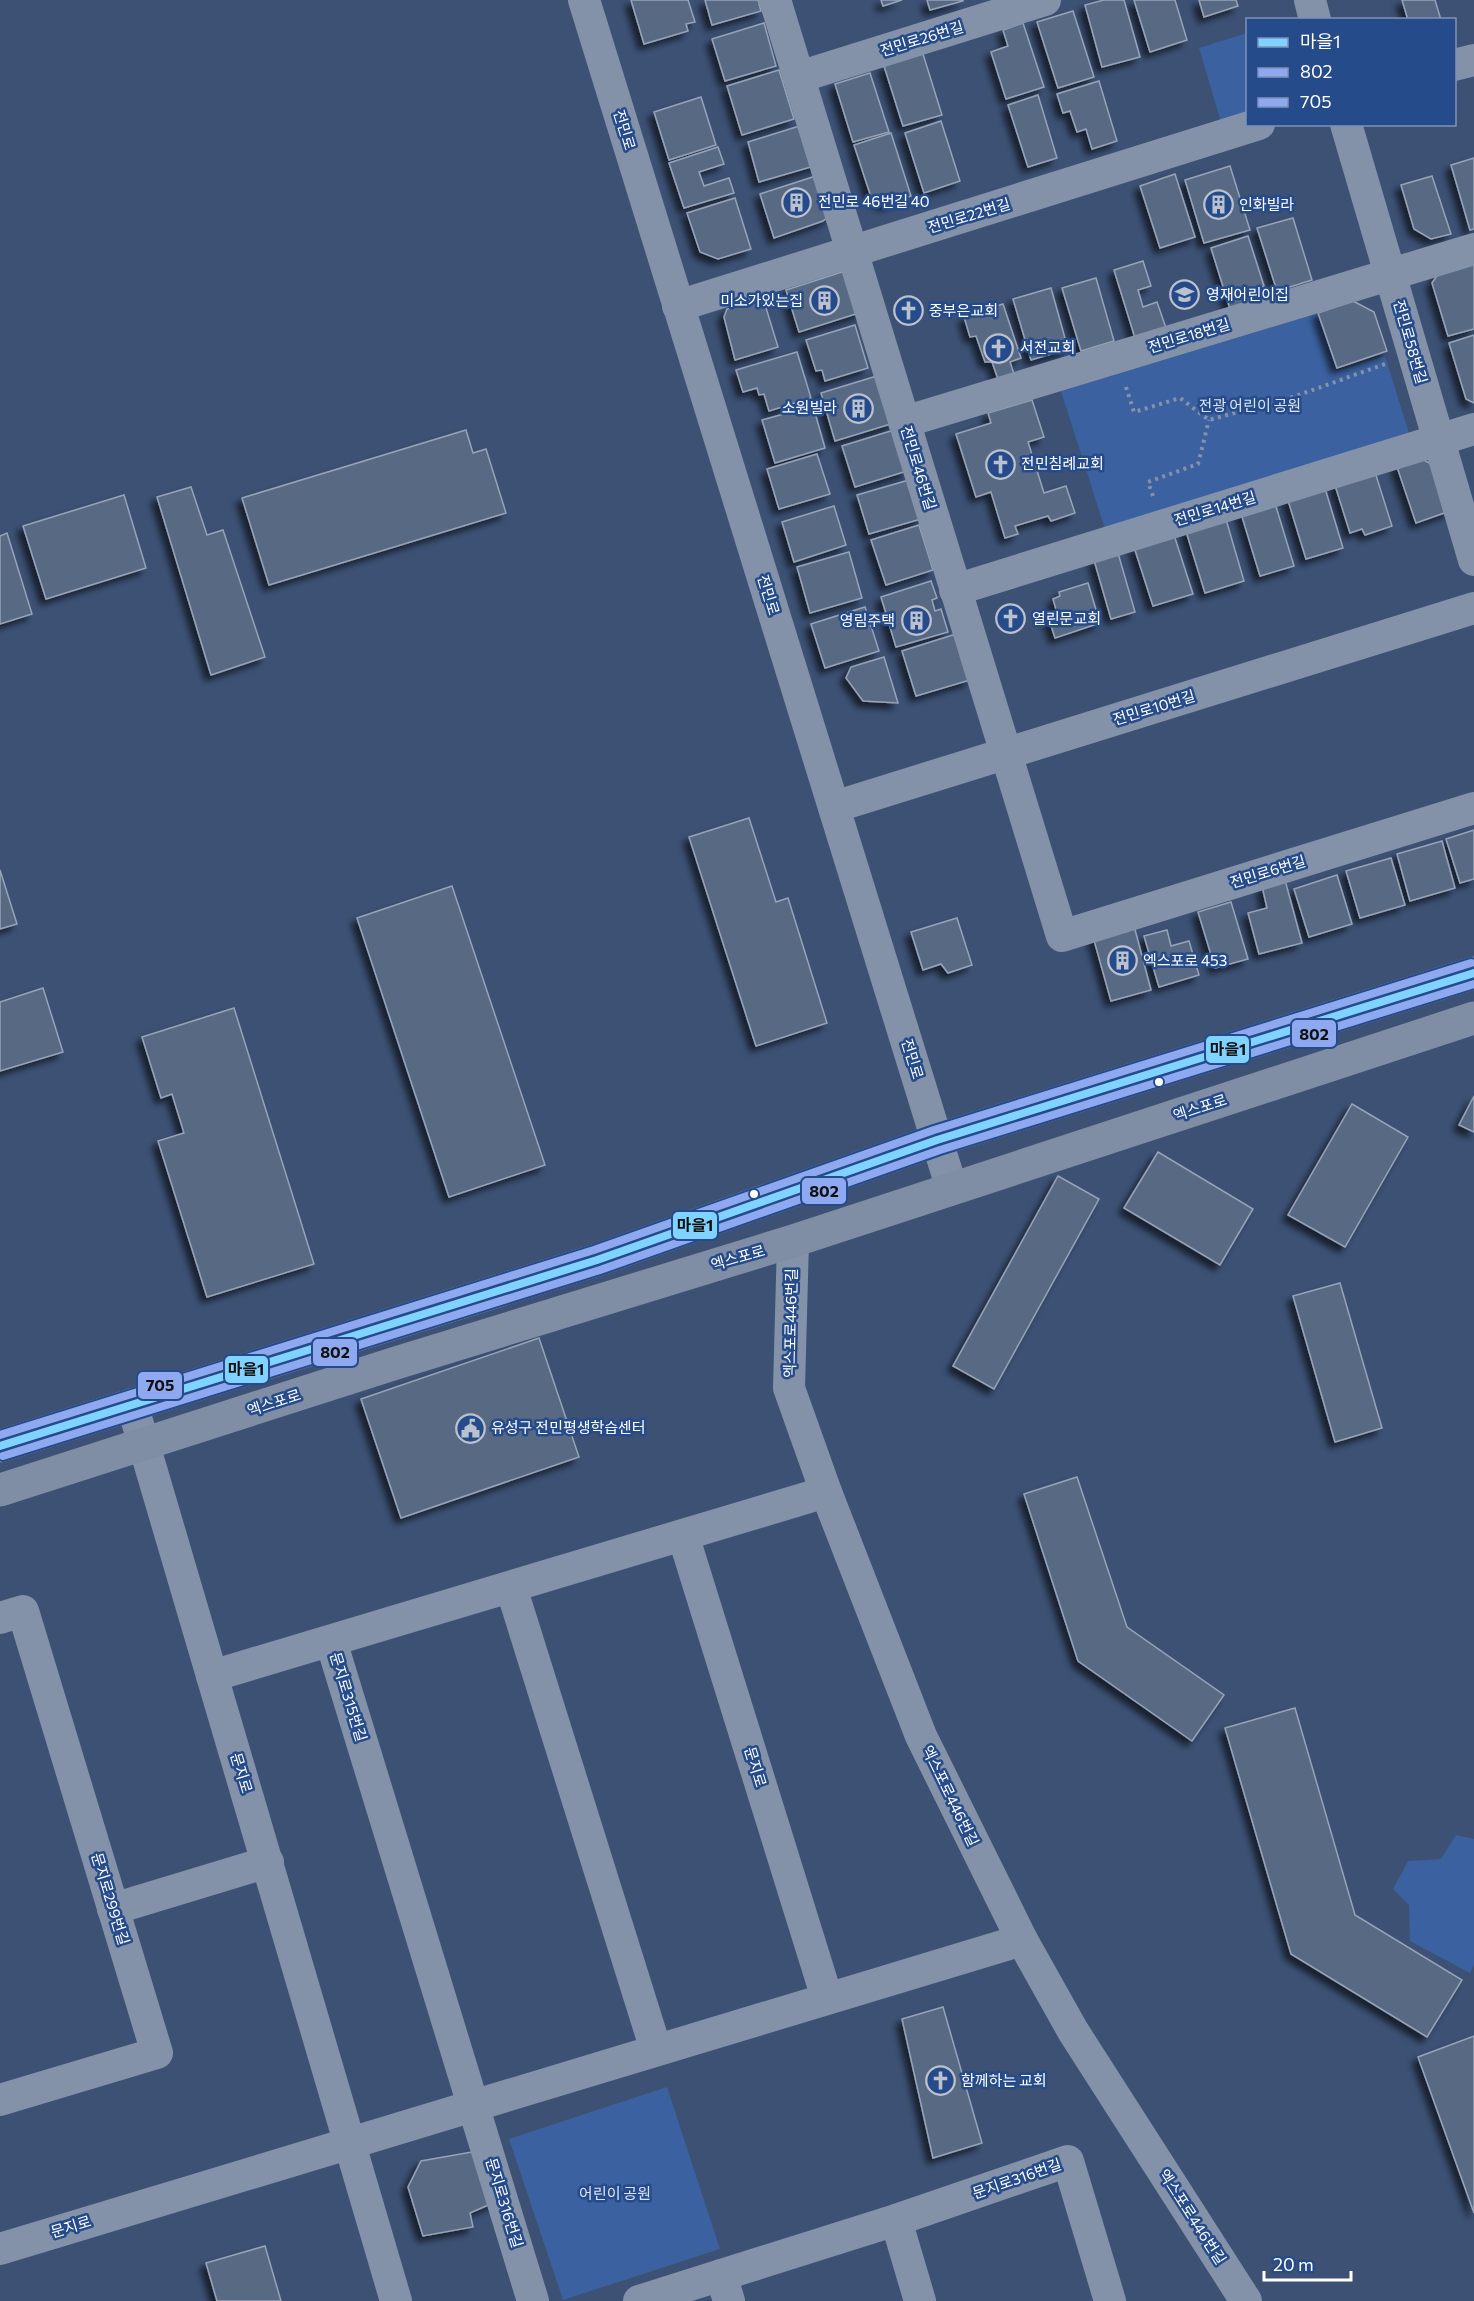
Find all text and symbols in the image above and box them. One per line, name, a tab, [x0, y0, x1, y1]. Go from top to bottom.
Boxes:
street label: 전민로26번길	[878, 17, 966, 59]
legend	[1246, 18, 1456, 126]
text: 마을1	[1300, 30, 1341, 52]
text: 802	[1300, 60, 1333, 82]
text: 705	[1300, 90, 1332, 112]
street label: 전민로	[610, 107, 640, 152]
building icon: 전민로 46번길 40	[781, 186, 813, 218]
building icon: 인화빌라	[1202, 189, 1234, 221]
place label: 전민로 46번길 40	[818, 192, 930, 210]
street label: 전민로22번길	[925, 194, 1012, 236]
place label: 인화빌라	[1239, 195, 1294, 213]
school or university icon: 영재어린이집	[1169, 279, 1201, 311]
building icon: 미소가있는집	[808, 285, 840, 317]
place label: 영재어린이집	[1206, 285, 1289, 303]
place label: 미소가있는집	[720, 291, 803, 309]
church icon: 중부은교회	[892, 295, 924, 327]
street label: 전민로58번길	[1390, 298, 1432, 386]
place label: 중부은교회	[929, 301, 998, 319]
street label: 전민로18번길	[1146, 314, 1232, 356]
church icon: 서전교회	[983, 332, 1015, 364]
place label: 서전교회	[1020, 338, 1075, 356]
building icon: 소원빌라	[842, 392, 874, 424]
park label: 전광 어린이 공원	[1199, 396, 1301, 414]
place label: 소원빌라	[782, 398, 837, 416]
street label: 전민로46번길	[898, 423, 940, 512]
church icon: 전민침례교회	[984, 448, 1016, 480]
place label: 전민침례교회	[1021, 454, 1104, 472]
street label: 전민로14번길	[1172, 487, 1258, 529]
street label: 전민로	[754, 572, 784, 617]
church icon: 열린문교회	[995, 603, 1027, 635]
building icon: 영림주택	[900, 605, 932, 637]
place label: 열린문교회	[1032, 609, 1101, 627]
place label: 영림주택	[840, 611, 895, 629]
street label: 전민로10번길	[1110, 686, 1197, 728]
street label: 전민로6번길	[1228, 851, 1308, 891]
building icon: 엑스포로 453	[1106, 945, 1138, 977]
place label: 엑스포로 453	[1143, 951, 1227, 969]
line badge: 802	[1291, 1019, 1337, 1048]
text: 802	[1299, 1024, 1329, 1043]
line badge: 마을1	[1205, 1035, 1250, 1064]
street label: 전민로	[898, 1036, 928, 1081]
text: 마을1	[1210, 1039, 1246, 1058]
unlabelled marker	[1153, 1076, 1165, 1088]
street label: 엑스포로	[1171, 1090, 1229, 1124]
line badge: 802	[801, 1177, 847, 1205]
text: 802	[809, 1181, 839, 1200]
unlabelled marker	[748, 1188, 760, 1200]
line badge: 마을1	[672, 1211, 718, 1240]
text: 마을1	[677, 1215, 713, 1234]
street label: 엑스포로	[709, 1241, 767, 1273]
street label: 엑스포로446번길	[780, 1268, 800, 1378]
line badge: 802	[312, 1338, 358, 1367]
text: 802	[320, 1342, 350, 1361]
line badge: 마을1	[224, 1355, 269, 1384]
text: 마을1	[228, 1359, 264, 1378]
line badge: 705	[137, 1371, 183, 1400]
text: 705	[146, 1375, 174, 1394]
street label: 엑스포로	[245, 1385, 303, 1419]
public building icon: 유성구 전민평생학습센터	[454, 1412, 486, 1444]
place label: 유성구 전민평생학습센터	[491, 1418, 646, 1436]
street label: 문지로315번길	[327, 1650, 371, 1744]
street label: 엑스포로446번길	[919, 1742, 983, 1849]
street label: 문지로	[741, 1744, 771, 1789]
street label: 문지로	[227, 1750, 257, 1795]
street label: 문지로299번길	[88, 1850, 134, 1947]
church icon: 함께하는 교회	[924, 2065, 956, 2097]
place label: 함께하는 교회	[961, 2071, 1047, 2089]
street label: 문지로316번길	[970, 2154, 1064, 2202]
street label: 문지로316번길	[483, 2156, 527, 2250]
street label: 엑스포로446번길	[1155, 2165, 1230, 2267]
park label: 어린이 공원	[579, 2184, 651, 2202]
street label: 문지로	[48, 2211, 93, 2241]
scale bar	[1264, 2244, 1351, 2282]
text: 20 m	[1273, 2253, 1314, 2275]

